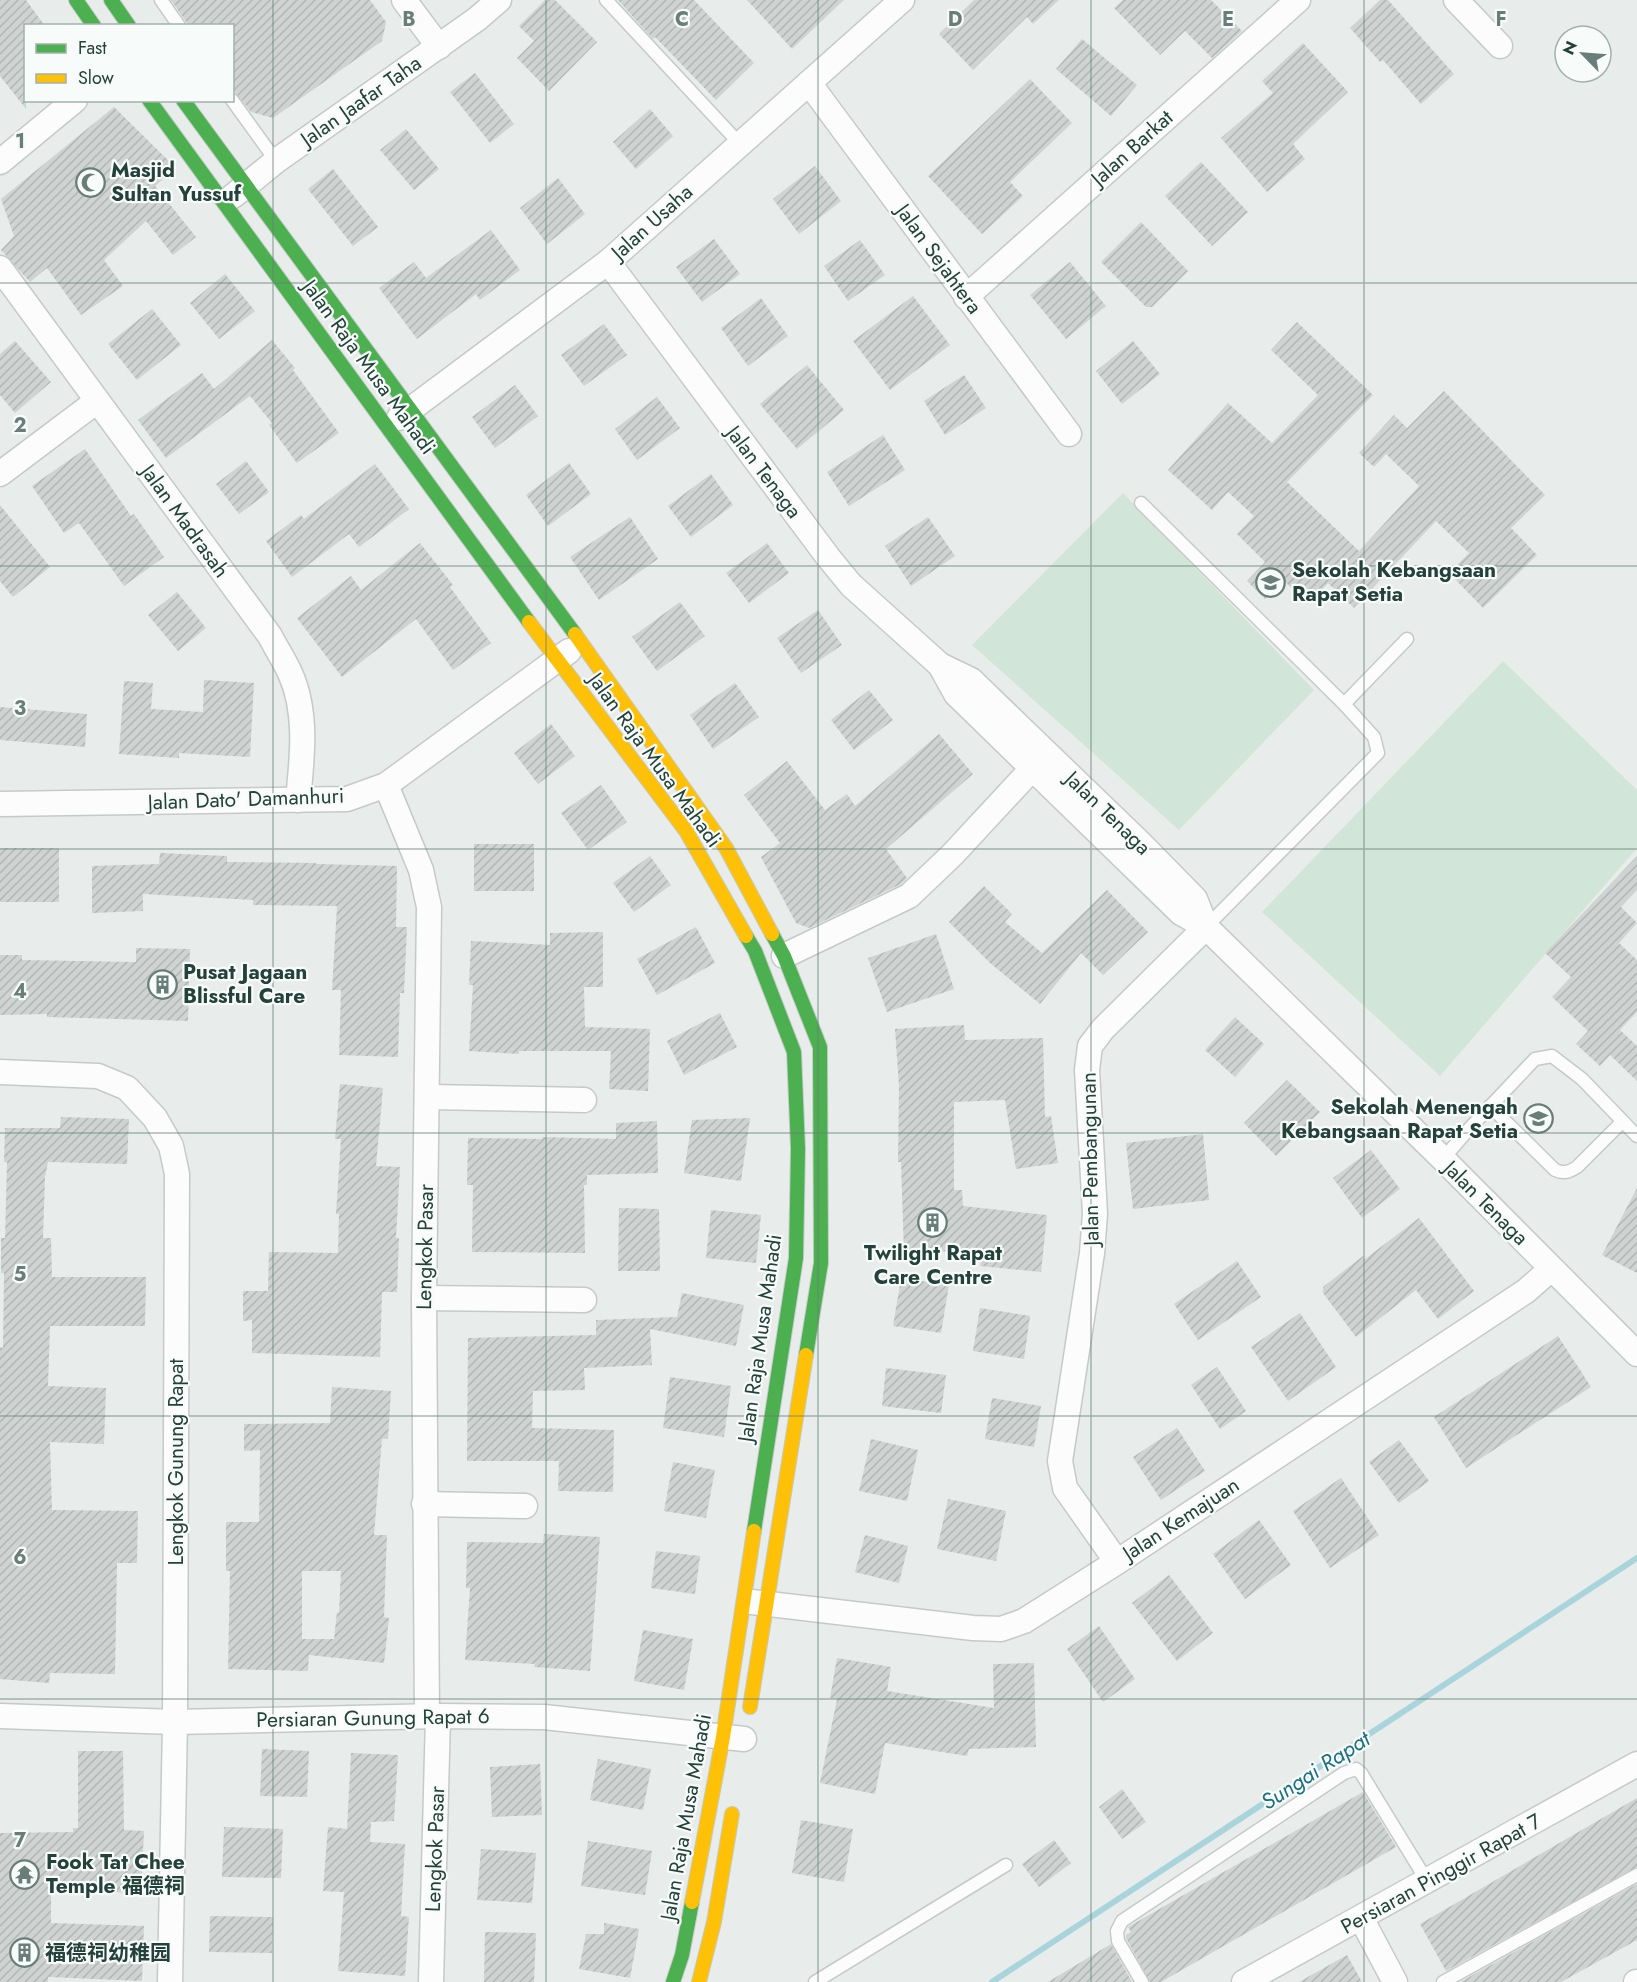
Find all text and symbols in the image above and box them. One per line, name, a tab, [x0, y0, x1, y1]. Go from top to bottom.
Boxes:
text: B	[402, 5, 416, 34]
text: C	[675, 5, 689, 34]
text: D	[948, 5, 962, 34]
text: E	[1222, 5, 1234, 34]
text: F	[1495, 5, 1507, 34]
legend	[24, 24, 234, 102]
north arrow	[1553, 24, 1613, 84]
text: Fast	[78, 35, 107, 61]
text: N	[1557, 37, 1583, 58]
street label: Jalan Jaafar Taha	[292, 48, 427, 155]
text: Slow	[78, 65, 115, 91]
street label: Jalan Barkat	[1082, 103, 1179, 195]
text: 1	[15, 127, 25, 156]
place label: Masjid Sultan Yussuf	[111, 155, 242, 209]
mosque icon: Masjid Sultan Yussuf	[74, 166, 106, 198]
street label: Jalan Usaha	[602, 177, 699, 269]
street label: Jalan Sejahtera	[887, 195, 989, 320]
street label: Jalan Raja Musa Mahadi	[294, 271, 443, 461]
text: 2	[13, 411, 27, 440]
street label: Jalan Tenaga	[717, 417, 809, 525]
street label: Jalan Madrasah	[132, 456, 236, 584]
place label: Sekolah Kebangsaan Rapat Setia	[1292, 555, 1496, 609]
school or university icon: Sekolah Kebangsaan Rapat Setia	[1255, 566, 1287, 598]
street label: Jalan Raja Musa Mahadi	[580, 664, 729, 854]
text: 3	[14, 694, 26, 723]
street label: Jalan Tenaga	[1056, 762, 1158, 862]
street label: Jalan Dato' Damanhuri	[144, 781, 345, 818]
place label: Pusat Jagaan Blissful Care	[183, 957, 307, 1011]
building icon: Pusat Jagaan Blissful Care	[146, 968, 178, 1000]
text: 4	[13, 977, 27, 1006]
street label: Jalan Pembangunan	[1073, 1072, 1107, 1249]
place label: Sekolah Menengah Kebangsaan Rapat Setia	[1281, 1092, 1518, 1146]
school or university icon: Sekolah Menengah Kebangsaan Rapat Setia	[1523, 1103, 1555, 1135]
street label: Jalan Tenaga	[1435, 1152, 1535, 1252]
street label: Lengkok Pasar	[409, 1183, 441, 1310]
building icon: Twilight Rapat Care Centre	[917, 1206, 949, 1238]
street label: Jalan Raja Musa Mahadi	[730, 1232, 789, 1447]
place label: Twilight Rapat Care Centre	[864, 1238, 1002, 1292]
text: 5	[14, 1260, 27, 1289]
street label: Lengkok Gunung Rapat	[161, 1359, 191, 1565]
street label: Jalan Kemajuan	[1114, 1470, 1245, 1570]
text: 6	[13, 1543, 27, 1572]
street label: Persiaran Gunung Rapat 6	[256, 1701, 490, 1735]
street label: Jalan Raja Musa Mahadi	[653, 1711, 719, 1926]
water label: Sungai Rapat	[1254, 1722, 1377, 1817]
street label: Lengkok Pasar	[418, 1785, 452, 1912]
street label: Persiaran Pinggir Rapat 7	[1335, 1806, 1547, 1942]
text: 7	[14, 1826, 27, 1855]
place label: Fook Tat Chee Temple 福德祠	[46, 1847, 185, 1901]
temple icon: Fook Tat Chee Temple 福德祠	[9, 1858, 41, 1890]
building icon: 福德祠幼稚园	[8, 1937, 40, 1969]
place label: 福德祠幼稚园	[45, 1938, 171, 1968]

